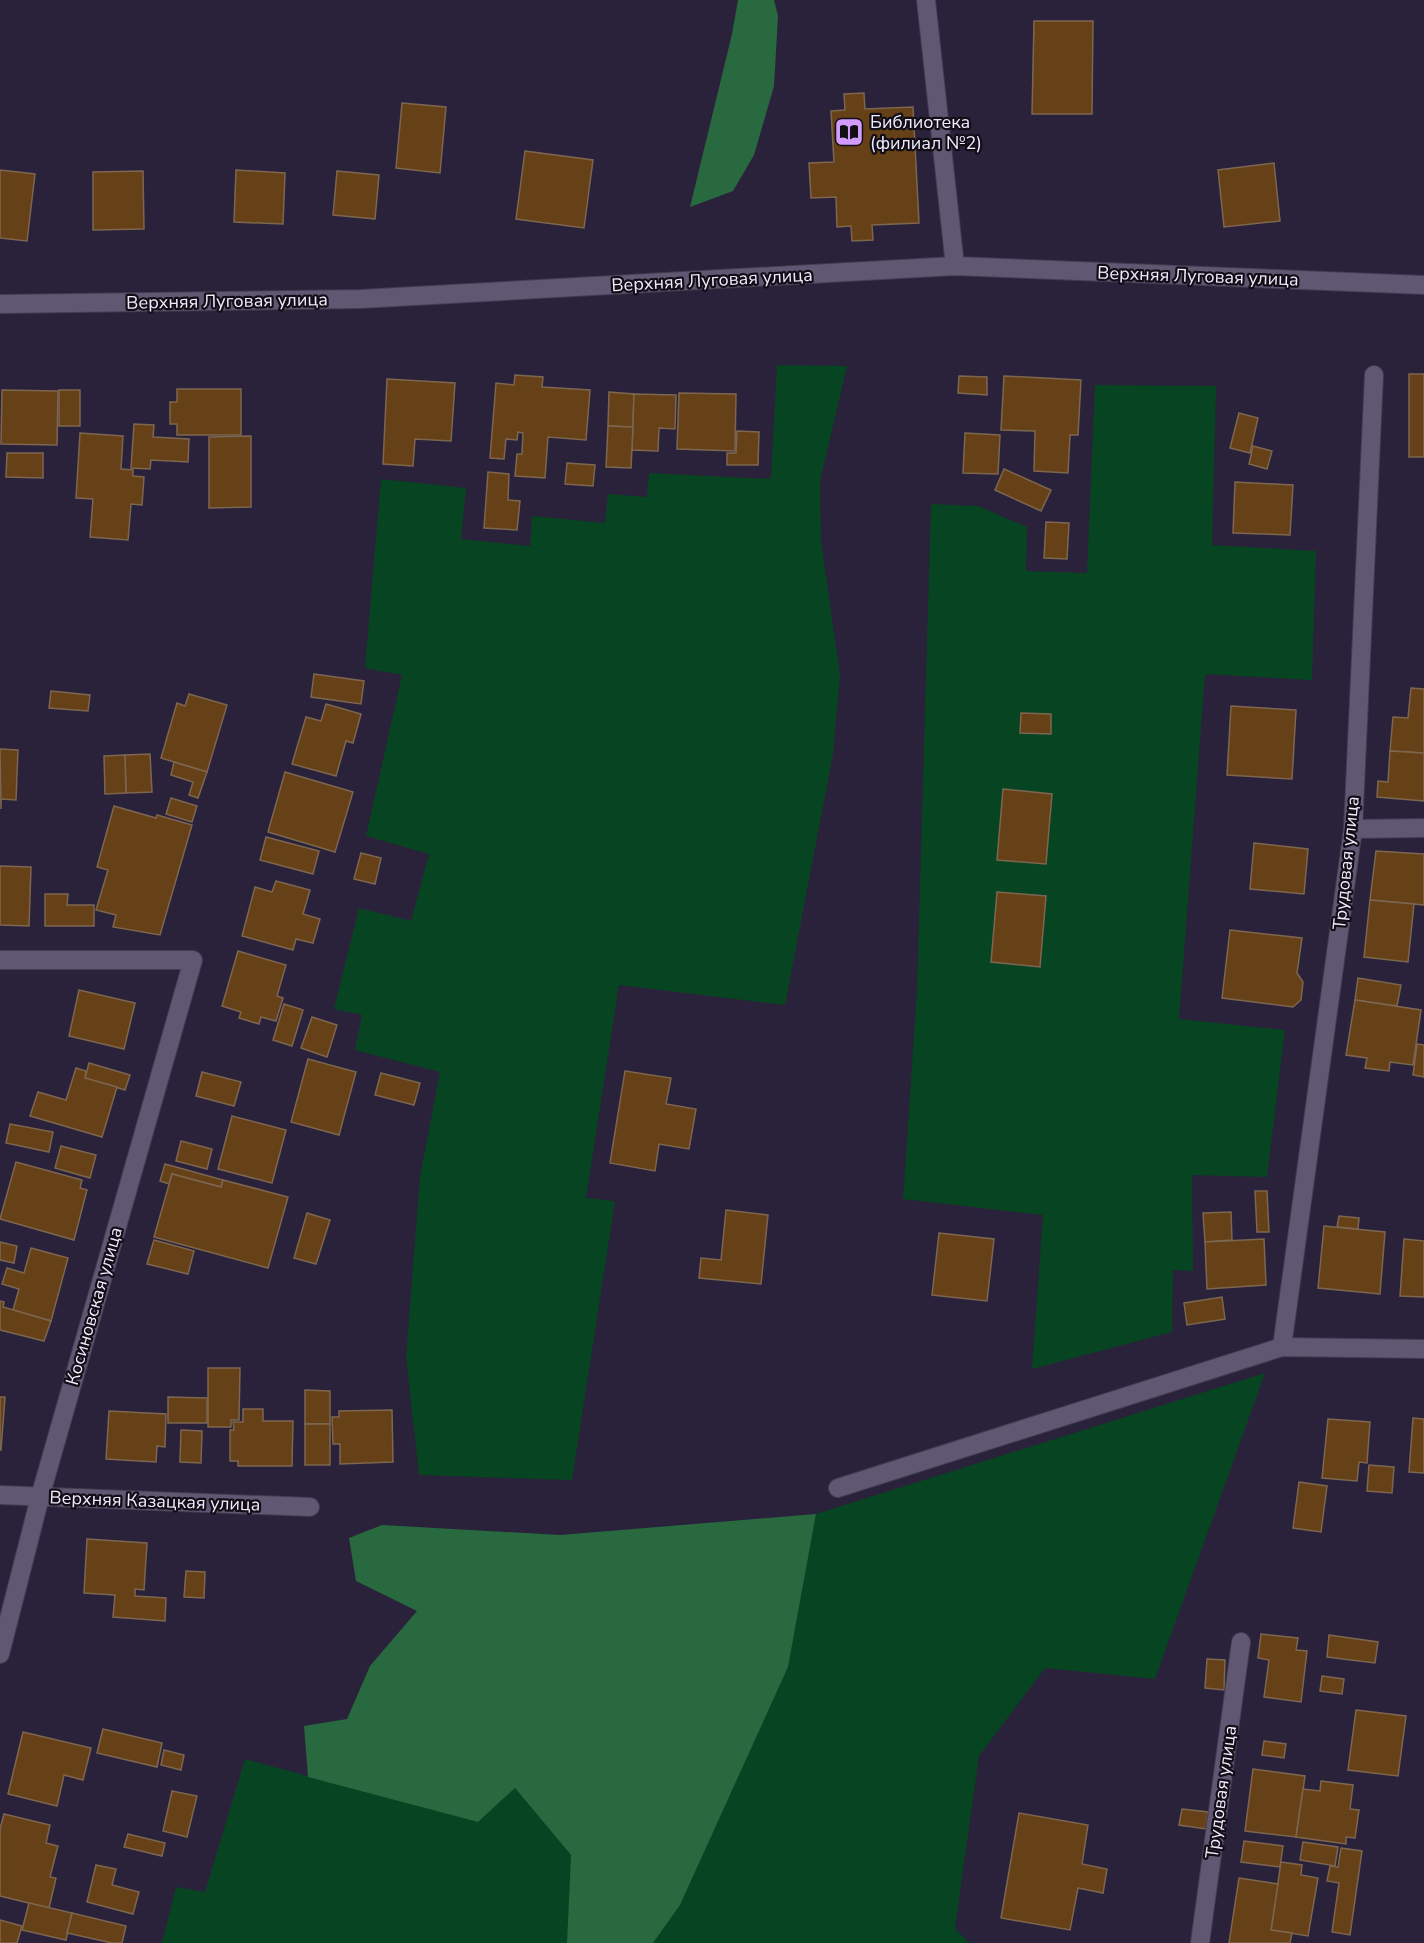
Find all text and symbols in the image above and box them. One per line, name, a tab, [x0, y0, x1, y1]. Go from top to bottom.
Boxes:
place label: Библиотека (филиал №2)	[870, 110, 982, 155]
library icon: Библиотека (филиал №2)	[833, 116, 865, 148]
street label: Верхняя Луговая улица	[1097, 260, 1299, 292]
street label: Верхняя Луговая улица	[611, 263, 813, 297]
street label: Верхняя Луговая улица	[126, 287, 328, 315]
street label: Трудовая улица	[1327, 795, 1365, 931]
street label: Косиновская улица	[60, 1224, 128, 1388]
street label: Верхняя Казацкая улица	[49, 1485, 261, 1517]
street label: Трудовая улица	[1200, 1724, 1242, 1860]

